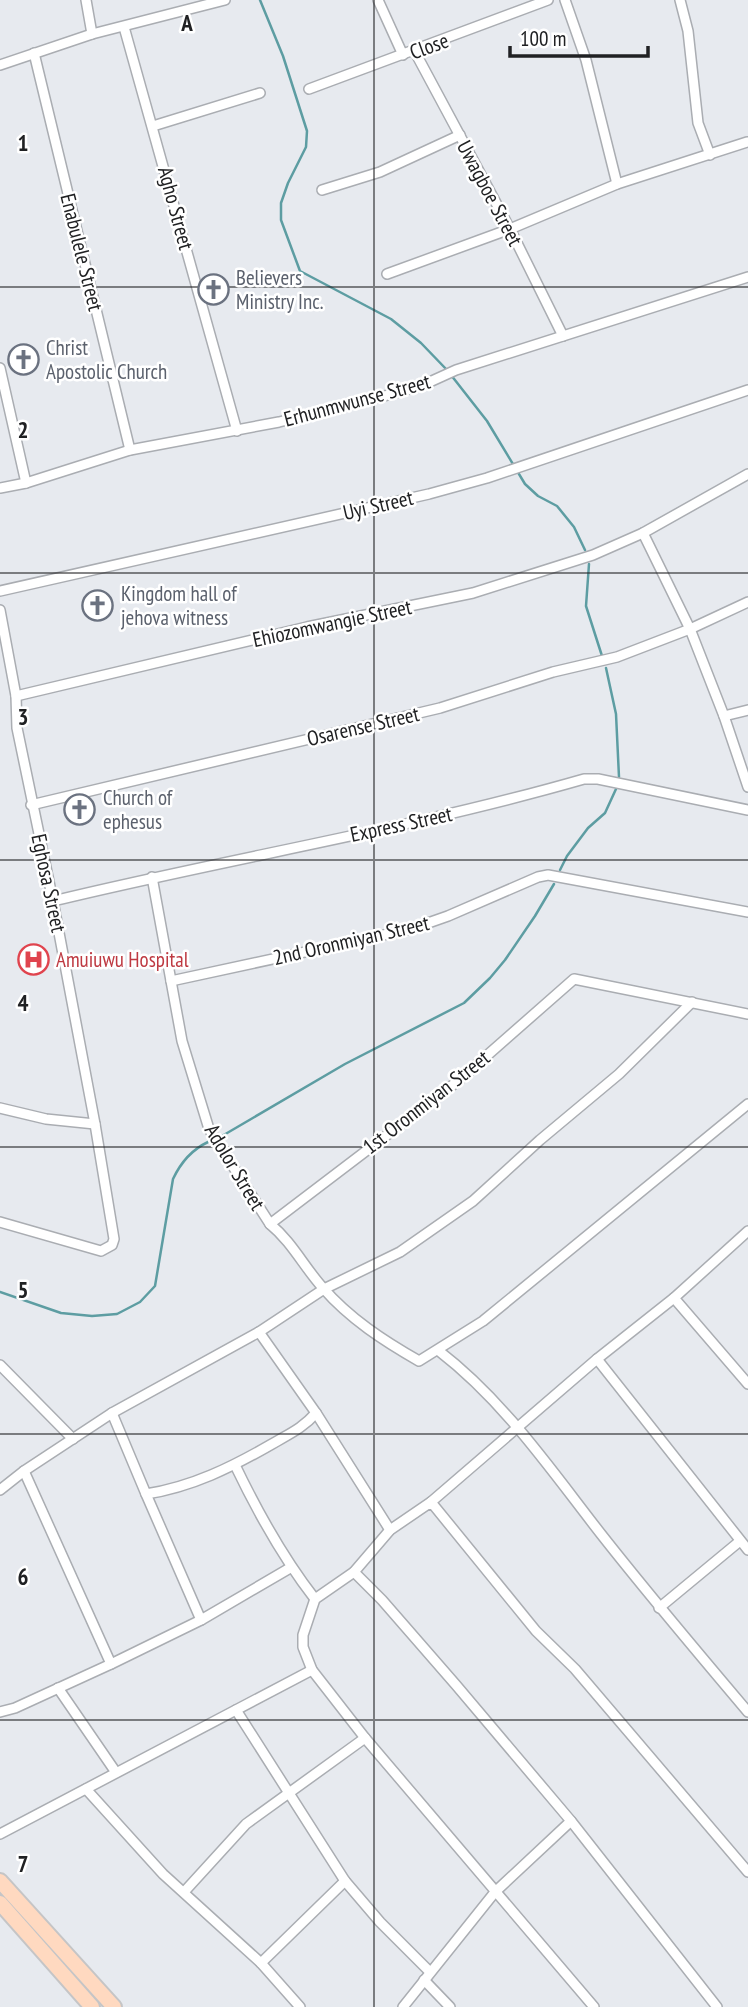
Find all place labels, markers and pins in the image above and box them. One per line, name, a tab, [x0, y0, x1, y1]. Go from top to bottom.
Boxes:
place label: Believers Ministry Inc.	[236, 264, 323, 315]
church icon: Believers Ministry Inc.	[196, 272, 230, 306]
place label: Christ Apostolic Church	[46, 334, 167, 385]
church icon: Christ Apostolic Church	[6, 342, 40, 376]
place label: Kingdom hall of jehova witness	[121, 580, 237, 631]
church icon: Kingdom hall of jehova witness	[81, 588, 115, 622]
place label: Church of ephesus	[103, 784, 173, 835]
church icon: Church of ephesus	[63, 792, 97, 826]
hospital icon: Amuiuwu Hospital	[16, 942, 50, 976]
place label: Amuiuwu Hospital	[56, 946, 189, 973]

